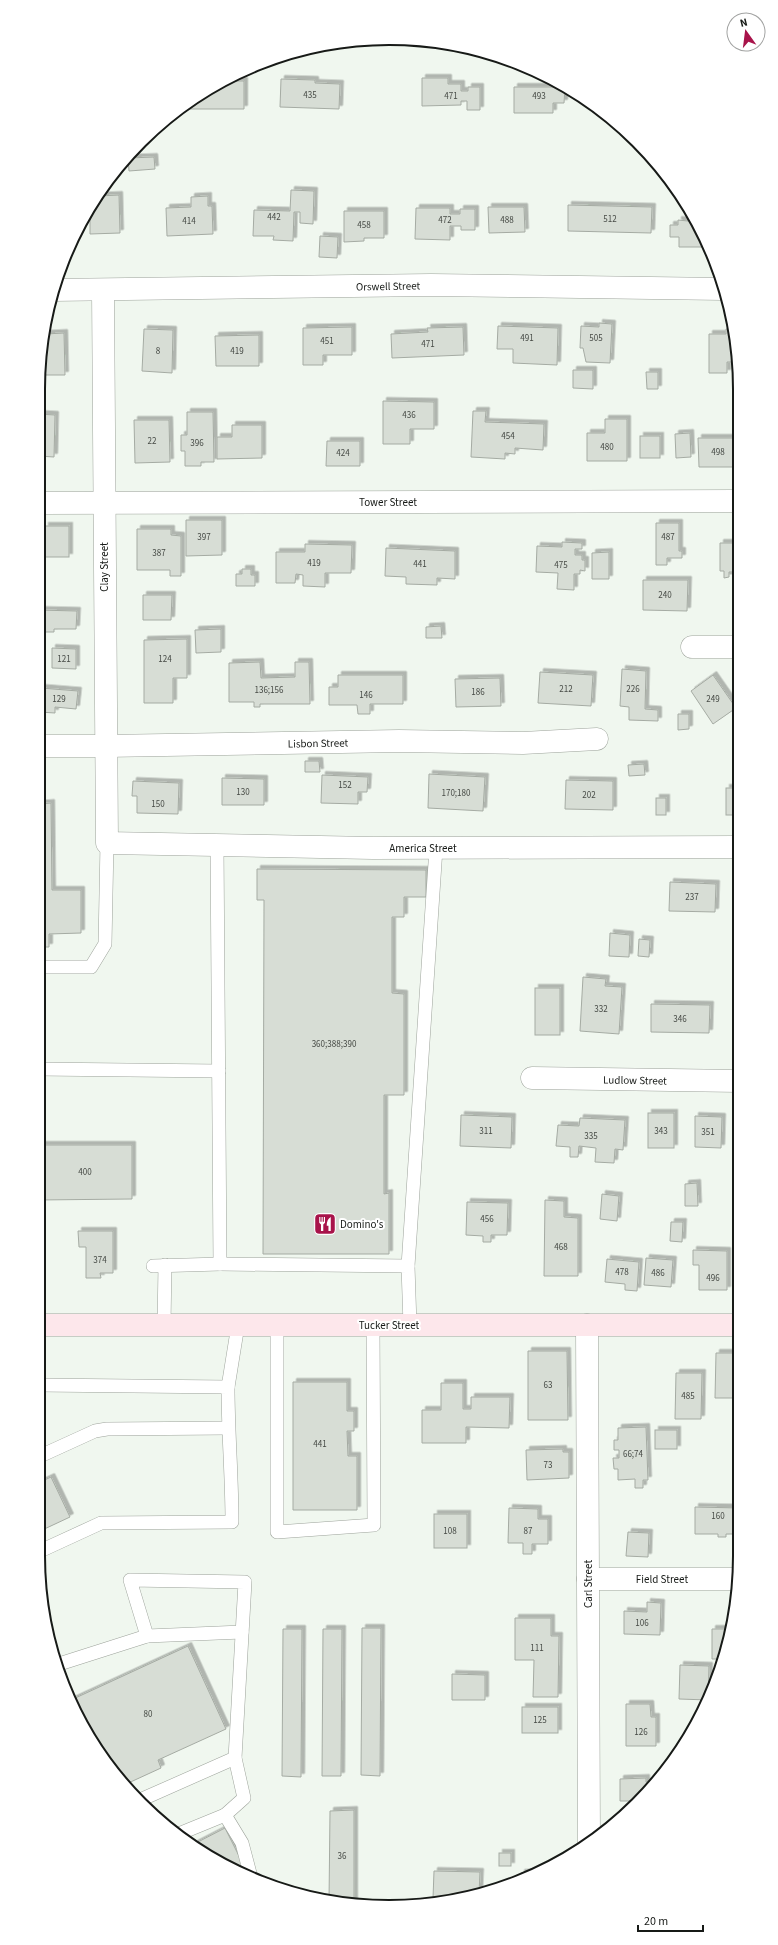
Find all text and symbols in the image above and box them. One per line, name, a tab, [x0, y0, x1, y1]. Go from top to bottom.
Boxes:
north arrow	[726, 12, 766, 52]
text: N	[738, 15, 749, 31]
house number: 435	[303, 89, 317, 102]
house number: 471	[444, 90, 458, 103]
house number: 493	[532, 90, 546, 103]
house number: 442	[267, 211, 281, 224]
house number: 512	[603, 213, 617, 226]
house number: 472	[438, 214, 452, 227]
house number: 488	[500, 214, 514, 227]
house number: 414	[182, 215, 196, 228]
house number: 458	[357, 219, 371, 232]
street label: Orswell Street	[356, 278, 421, 295]
house number: 491	[520, 332, 534, 345]
house number: 505	[589, 332, 603, 345]
house number: 451	[320, 335, 334, 348]
house number: 471	[421, 338, 435, 351]
house number: 8	[156, 345, 161, 358]
house number: 419	[230, 345, 244, 358]
house number: 436	[402, 409, 416, 422]
house number: 454	[501, 430, 515, 443]
house number: 22	[148, 435, 157, 448]
house number: 396	[190, 437, 204, 450]
house number: 480	[600, 441, 614, 454]
house number: 498	[711, 446, 725, 459]
house number: 424	[336, 447, 350, 460]
street label: Tower Street	[359, 495, 417, 510]
house number: 397	[197, 531, 211, 544]
house number: 487	[661, 531, 675, 544]
street label: Clay Street	[97, 542, 112, 592]
house number: 387	[152, 547, 166, 560]
house number: 419	[307, 557, 321, 570]
house number: 441	[413, 558, 427, 571]
house number: 475	[554, 559, 568, 572]
house number: 240	[658, 589, 672, 602]
house number: 121	[57, 653, 71, 666]
house number: 124	[158, 653, 172, 666]
house number: 212	[559, 683, 573, 696]
house number: 226	[626, 683, 640, 696]
house number: 136;156	[254, 684, 284, 697]
house number: 186	[471, 686, 485, 699]
house number: 146	[359, 689, 373, 702]
house number: 129	[52, 693, 66, 706]
house number: 249	[706, 693, 720, 706]
street label: Lisbon Street	[288, 735, 349, 752]
house number: 152	[338, 779, 352, 792]
house number: 130	[236, 786, 250, 799]
house number: 170;180	[441, 787, 471, 800]
house number: 202	[582, 789, 596, 802]
house number: 150	[151, 798, 165, 811]
street label: America Street	[389, 841, 457, 856]
house number: 237	[685, 891, 699, 904]
house number: 332	[594, 1003, 608, 1016]
house number: 346	[673, 1013, 687, 1026]
house number: 360;388;390	[312, 1038, 357, 1051]
street label: Ludlow Street	[603, 1072, 667, 1089]
house number: 311	[479, 1125, 493, 1138]
house number: 343	[654, 1125, 668, 1138]
house number: 351	[701, 1126, 715, 1139]
house number: 335	[584, 1130, 598, 1143]
house number: 400	[78, 1166, 92, 1179]
restaurant icon: Domino's	[312, 1211, 338, 1237]
house number: 456	[480, 1213, 494, 1226]
place label: Domino's	[340, 1217, 384, 1232]
house number: 468	[554, 1241, 568, 1254]
house number: 374	[93, 1254, 107, 1267]
house number: 478	[615, 1266, 629, 1279]
house number: 486	[651, 1267, 665, 1280]
house number: 496	[706, 1272, 720, 1285]
street label: Tucker Street	[359, 1318, 420, 1333]
house number: 63	[544, 1379, 553, 1392]
house number: 485	[681, 1390, 695, 1403]
house number: 441	[313, 1438, 327, 1451]
house number: 66;74	[623, 1448, 644, 1461]
house number: 73	[544, 1459, 553, 1472]
house number: 160	[711, 1510, 725, 1523]
house number: 108	[443, 1525, 457, 1538]
house number: 87	[524, 1525, 533, 1538]
street label: Carl Street	[581, 1560, 596, 1608]
street label: Field Street	[636, 1572, 688, 1587]
house number: 106	[635, 1617, 649, 1630]
house number: 111	[530, 1642, 544, 1655]
house number: 80	[144, 1708, 153, 1721]
house number: 125	[533, 1714, 547, 1727]
house number: 126	[634, 1726, 648, 1739]
house number: 36	[338, 1850, 347, 1863]
scale bar	[638, 1907, 703, 1933]
text: 20 m	[644, 1913, 668, 1930]

